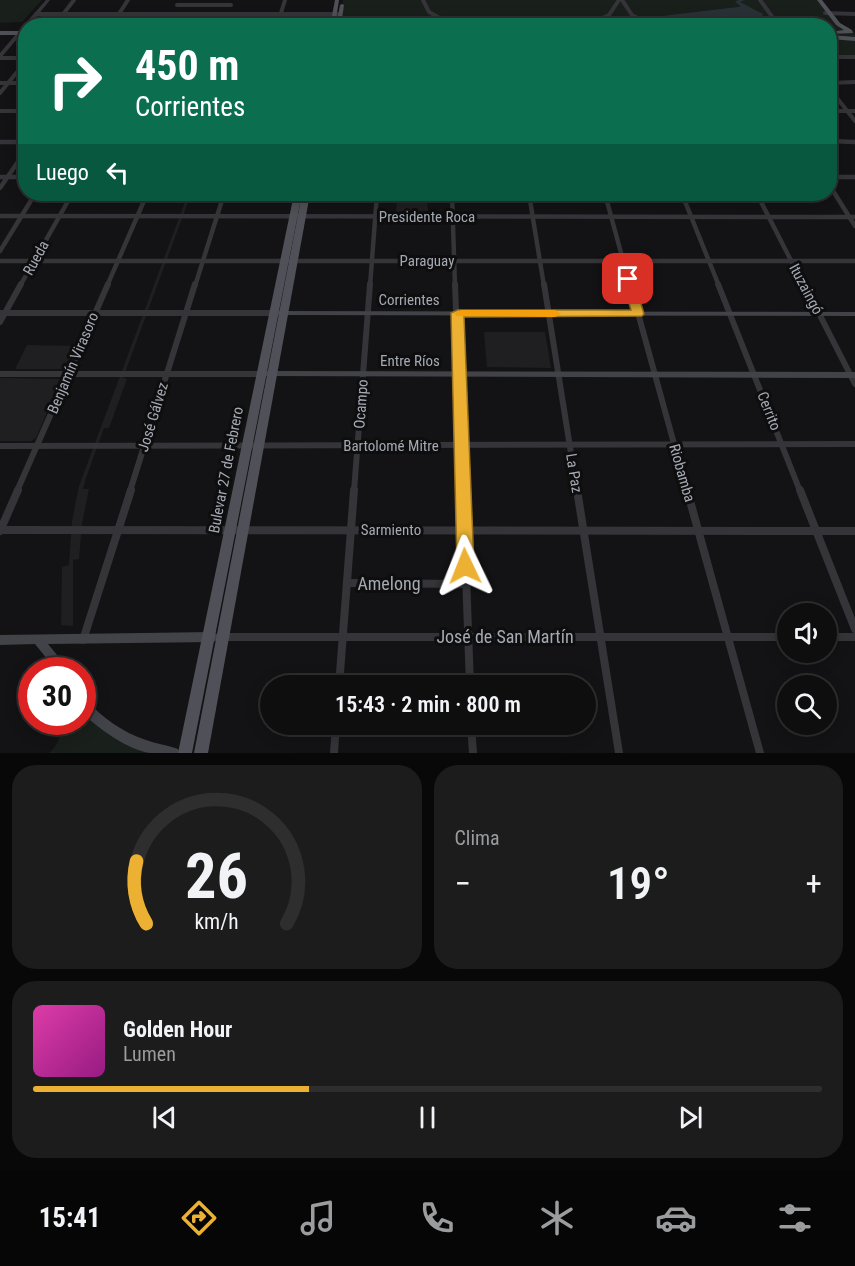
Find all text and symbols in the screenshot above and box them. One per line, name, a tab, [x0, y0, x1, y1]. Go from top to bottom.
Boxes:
text: 450 m	[135, 41, 240, 90]
icon: right	[36, 42, 114, 120]
text: Corrientes	[135, 91, 245, 123]
icon: left	[101, 156, 134, 189]
text: Luego	[36, 160, 89, 185]
street label: Presidente Roca	[379, 208, 475, 226]
street label: Rueda	[19, 238, 53, 278]
street label: Paraguay	[400, 252, 454, 270]
pin	[602, 253, 653, 304]
street label: Ituzaingó	[785, 261, 827, 317]
icon: arrive	[611, 262, 644, 295]
street label: Corrientes	[378, 291, 440, 309]
street label: Benjamín Virasoro	[44, 310, 102, 416]
street label: Entre Ríos	[380, 352, 440, 370]
street label: Ocampo	[350, 379, 372, 429]
street label: José Gálvez	[134, 380, 172, 454]
street label: Cerrito	[753, 389, 785, 433]
street label: Bulevar 27 de Febrero	[205, 405, 247, 535]
street label: Bartolomé Mitre	[343, 437, 439, 455]
street label: Riobamba	[665, 442, 699, 504]
street label: La Paz	[562, 452, 586, 494]
street label: Sarmiento	[361, 521, 421, 539]
position arrow	[433, 534, 497, 598]
street label: Amelong	[357, 573, 421, 594]
map controls	[777, 603, 837, 735]
button: sound	[777, 603, 837, 663]
street label: José de San Martín	[436, 626, 574, 647]
speed limit sign: 30	[18, 657, 96, 735]
button: search	[777, 675, 837, 735]
text: 15:43 · 2 min · 800 m	[335, 692, 521, 717]
text: Clima	[455, 826, 500, 850]
text: 26	[185, 840, 248, 913]
text: 19°	[607, 857, 670, 910]
text: −	[455, 864, 471, 903]
text: +	[806, 864, 822, 903]
text: km/h	[195, 909, 239, 934]
text: Golden Hour	[123, 1017, 232, 1042]
text: Lumen	[123, 1042, 176, 1066]
icon: previous	[148, 1101, 181, 1134]
icon: pause	[411, 1101, 444, 1134]
icon: next	[674, 1101, 707, 1134]
icon: directions	[178, 1197, 220, 1239]
icon: music	[297, 1197, 339, 1239]
icon: phone	[416, 1197, 458, 1239]
icon: climate	[536, 1197, 578, 1239]
icon: car	[655, 1197, 697, 1239]
icon: filters	[774, 1197, 816, 1239]
text: 15:41	[39, 1202, 101, 1234]

